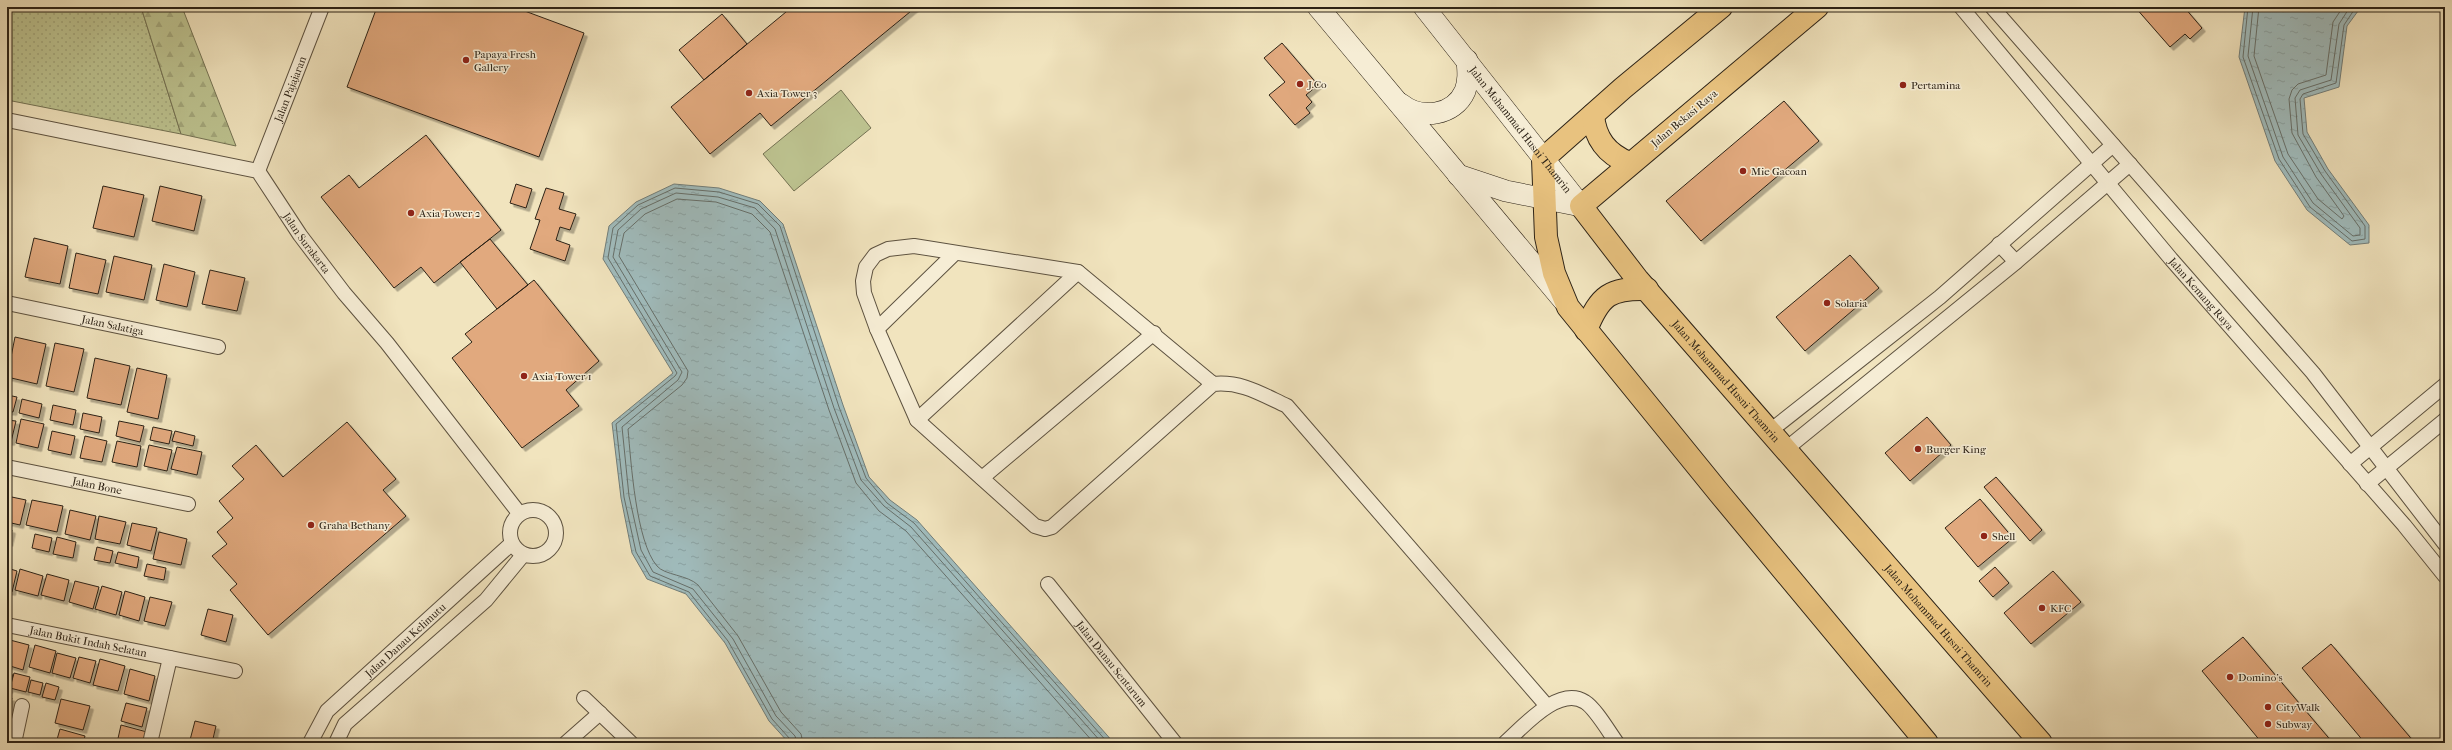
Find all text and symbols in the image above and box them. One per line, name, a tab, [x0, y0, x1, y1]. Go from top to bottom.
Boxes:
place label: Papaya Fresh Gallery	[474, 48, 537, 74]
street label: Jalan Pajajaran	[271, 54, 309, 125]
marker: Papaya Fresh Gallery	[461, 55, 471, 65]
street label: Jalan Mohammad Husni Thamrin	[1466, 63, 1575, 196]
place label: J.Co	[1307, 78, 1327, 91]
marker: J.Co	[1295, 79, 1305, 89]
place label: Pertamina	[1911, 79, 1961, 92]
marker: Pertamina	[1898, 80, 1908, 90]
street label: Jalan Bekasi Raya	[1648, 86, 1721, 151]
place label: Axia Tower 3	[756, 87, 817, 100]
marker: Axia Tower 3	[744, 88, 754, 98]
place label: Mie Gacoan	[1751, 165, 1807, 178]
marker: Mie Gacoan	[1738, 166, 1748, 176]
place label: Axia Tower 2	[418, 207, 481, 220]
marker: Axia Tower 2	[406, 208, 416, 218]
street label: Jalan Surakarta	[279, 209, 333, 277]
street label: Jalan Kemang Raya	[2165, 254, 2237, 333]
place label: Solaria	[1835, 297, 1868, 310]
marker: Solaria	[1822, 298, 1832, 308]
street label: Jalan Salatiga	[80, 313, 146, 339]
street label: Jalan Mohammad Husni Thamrin	[1668, 317, 1783, 446]
place label: Axia Tower 1	[531, 370, 592, 383]
marker: Axia Tower 1	[519, 371, 529, 381]
place label: Burger King	[1926, 443, 1986, 456]
marker: Burger King	[1913, 444, 1923, 454]
street label: Jalan Bone	[70, 474, 124, 497]
place label: Graha Bethany	[319, 519, 391, 532]
marker: Graha Bethany	[306, 520, 316, 530]
place label: Shell	[1992, 530, 2015, 543]
marker: Shell	[1979, 531, 1989, 541]
street label: Jalan Mohammad Husni Thamrin	[1881, 561, 1995, 690]
street label: Jalan Danau Kelimutu	[362, 600, 449, 681]
place label: KFC	[2050, 602, 2071, 615]
marker: KFC	[2037, 603, 2047, 613]
street label: Jalan Danau Sentarum	[1072, 618, 1150, 710]
street label: Jalan Bukit Indah Selatan	[27, 624, 149, 660]
place label: Domino's	[2238, 671, 2283, 684]
marker: Domino's	[2225, 672, 2235, 682]
place label: CityWalk	[2276, 701, 2320, 714]
marker: CityWalk	[2263, 702, 2273, 712]
place label: Subway	[2276, 718, 2313, 731]
marker: Subway	[2263, 719, 2273, 729]

